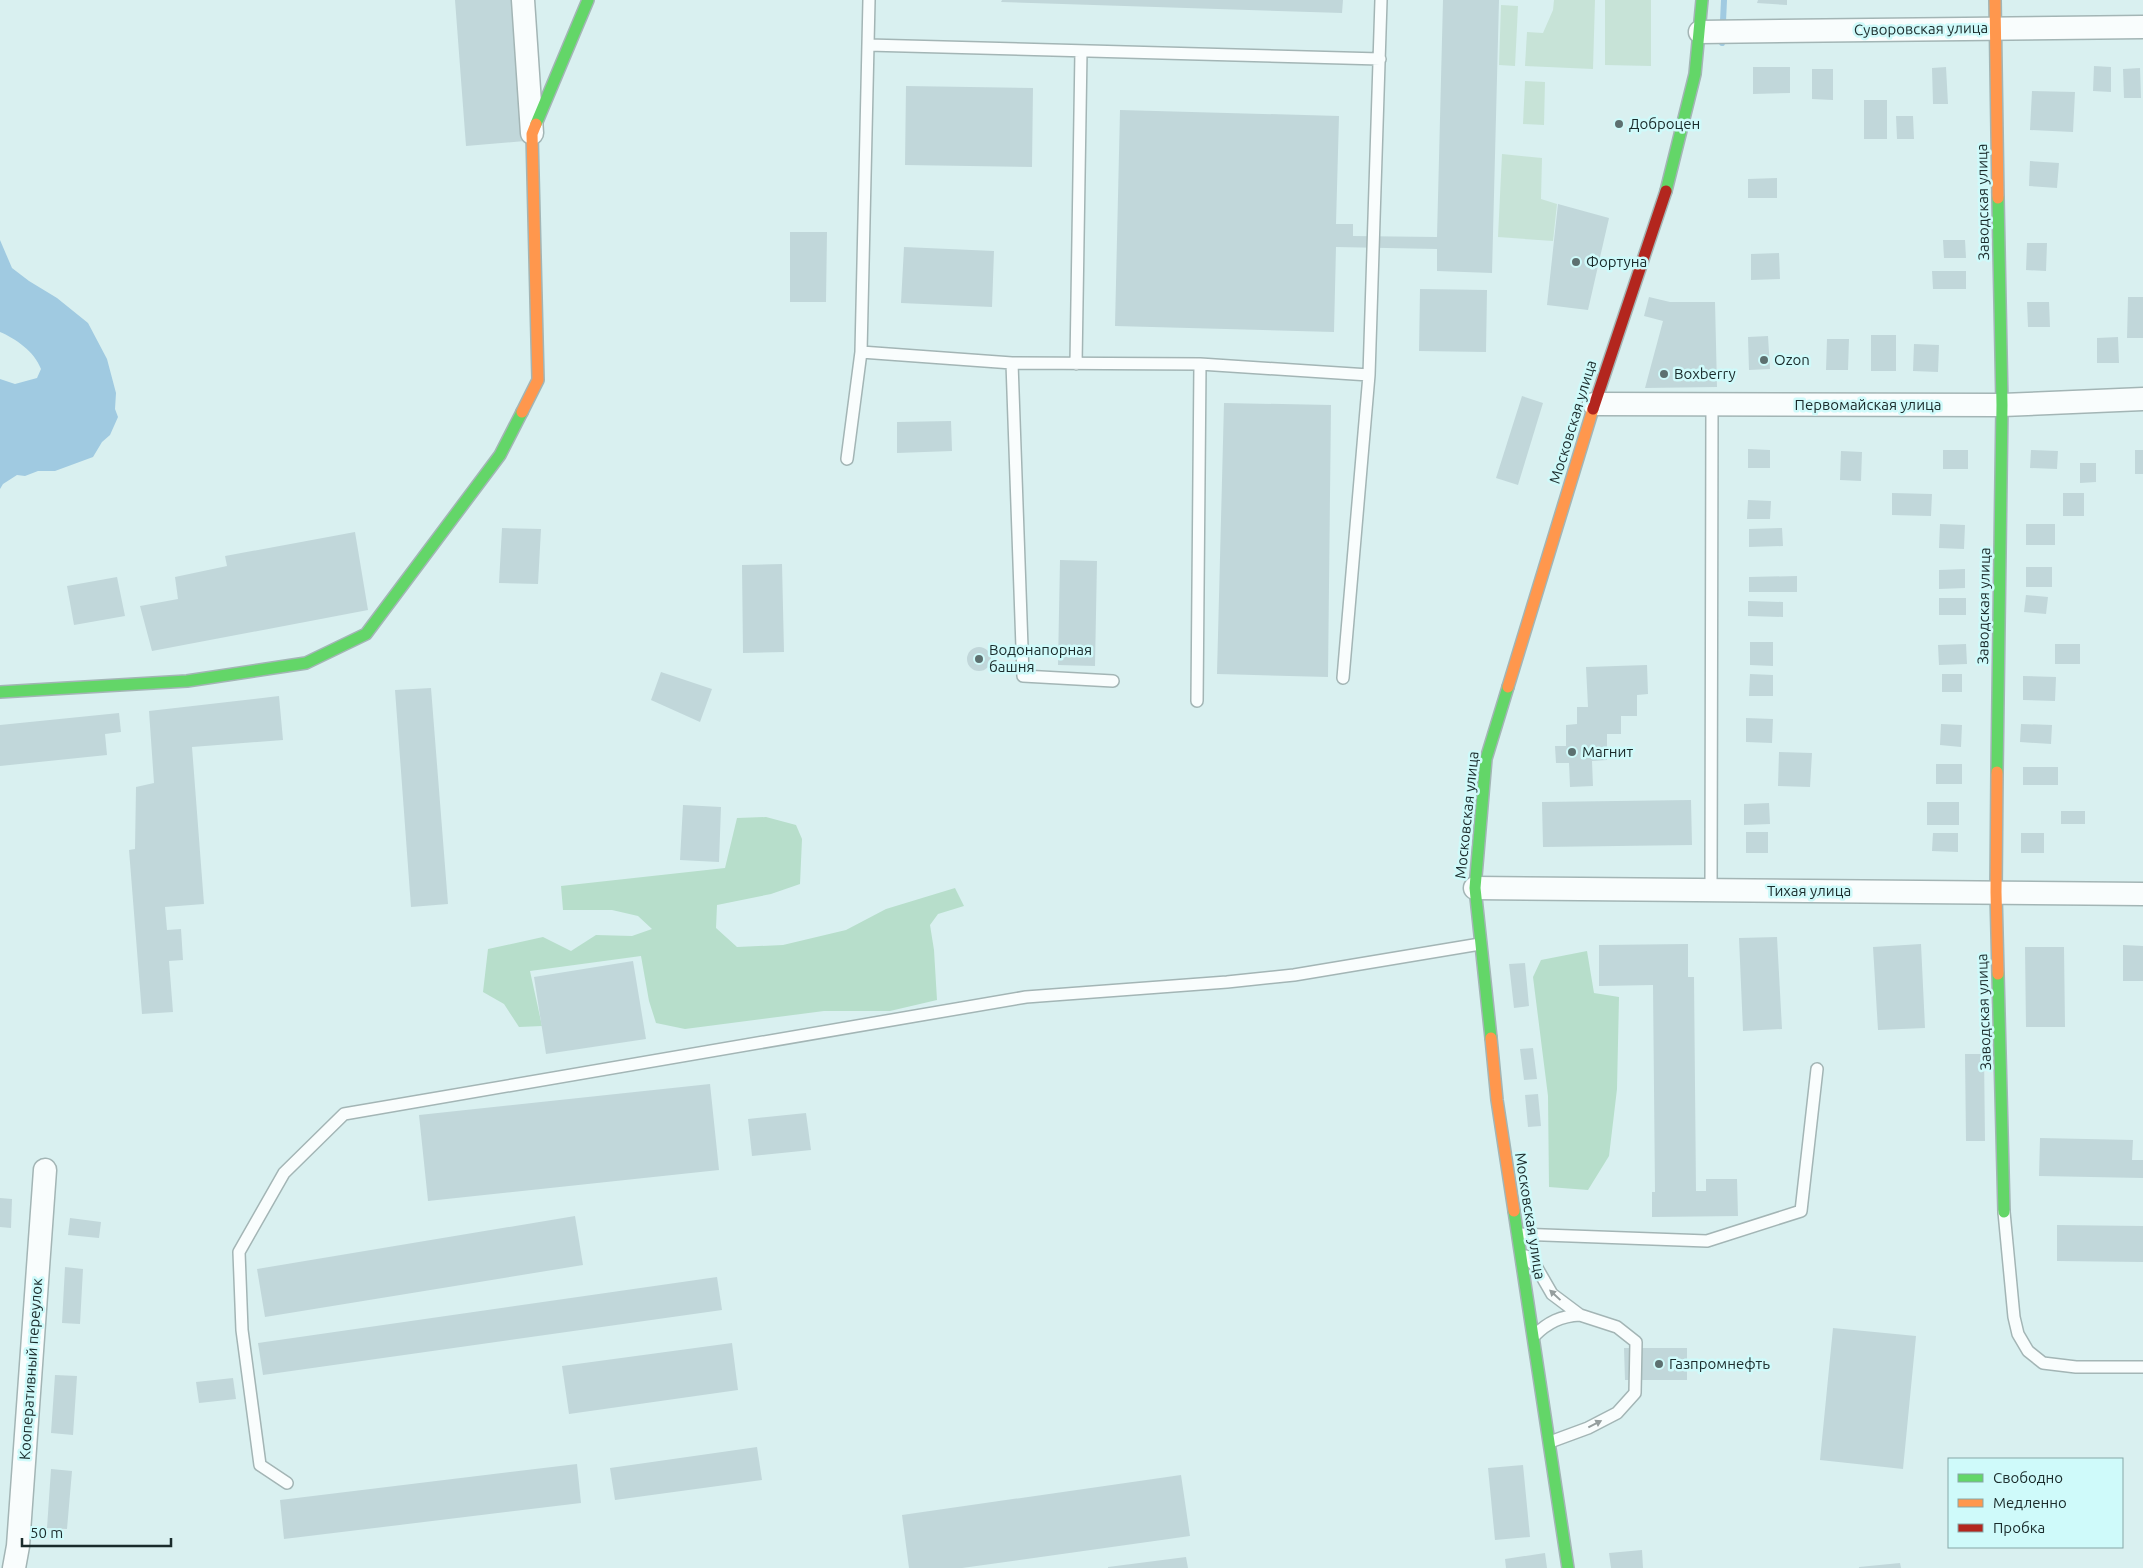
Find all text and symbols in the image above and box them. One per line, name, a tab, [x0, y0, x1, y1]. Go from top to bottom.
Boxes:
street label: Суворовская улица	[1854, 19, 1988, 38]
place label: Доброцен	[1629, 115, 1700, 132]
marker: Доброцен	[1613, 118, 1625, 130]
street label: Заводская улица	[1973, 143, 1992, 261]
place label: Фортуна	[1586, 253, 1647, 270]
marker: Фортуна	[1570, 256, 1582, 268]
place label: Ozon	[1774, 351, 1810, 368]
marker: Ozon	[1758, 354, 1770, 366]
street label: Московская улица	[1546, 358, 1599, 486]
place label: Boxberry	[1674, 365, 1736, 382]
marker: Boxberry	[1658, 368, 1670, 380]
street label: Первомайская улица	[1795, 396, 1941, 413]
street label: Заводская улица	[1974, 547, 1993, 665]
place label: Водонапорная башня	[989, 641, 1092, 675]
marker: Водонапорная башня	[973, 653, 985, 665]
place label: Магнит	[1582, 743, 1633, 760]
marker: Магнит	[1566, 746, 1578, 758]
street label: Московская улица	[1451, 750, 1482, 880]
street label: Тихая улица	[1767, 882, 1851, 899]
street label: Заводская улица	[1973, 953, 1994, 1071]
street label: Московская улица	[1512, 1151, 1549, 1281]
street label: Кооперативный переулок	[16, 1277, 45, 1460]
one-way arrow	[1550, 1289, 1562, 1301]
place label: Газпромнефть	[1669, 1355, 1770, 1372]
marker: Газпромнефть	[1653, 1358, 1665, 1370]
one-way arrow	[1588, 1420, 1602, 1428]
legend	[1948, 1458, 2123, 1548]
text: Свободно	[1993, 1469, 2063, 1486]
text: Медленно	[1993, 1494, 2067, 1511]
scale bar	[22, 1516, 171, 1548]
text: Пробка	[1993, 1519, 2045, 1536]
text: 50 m	[30, 1524, 63, 1541]

